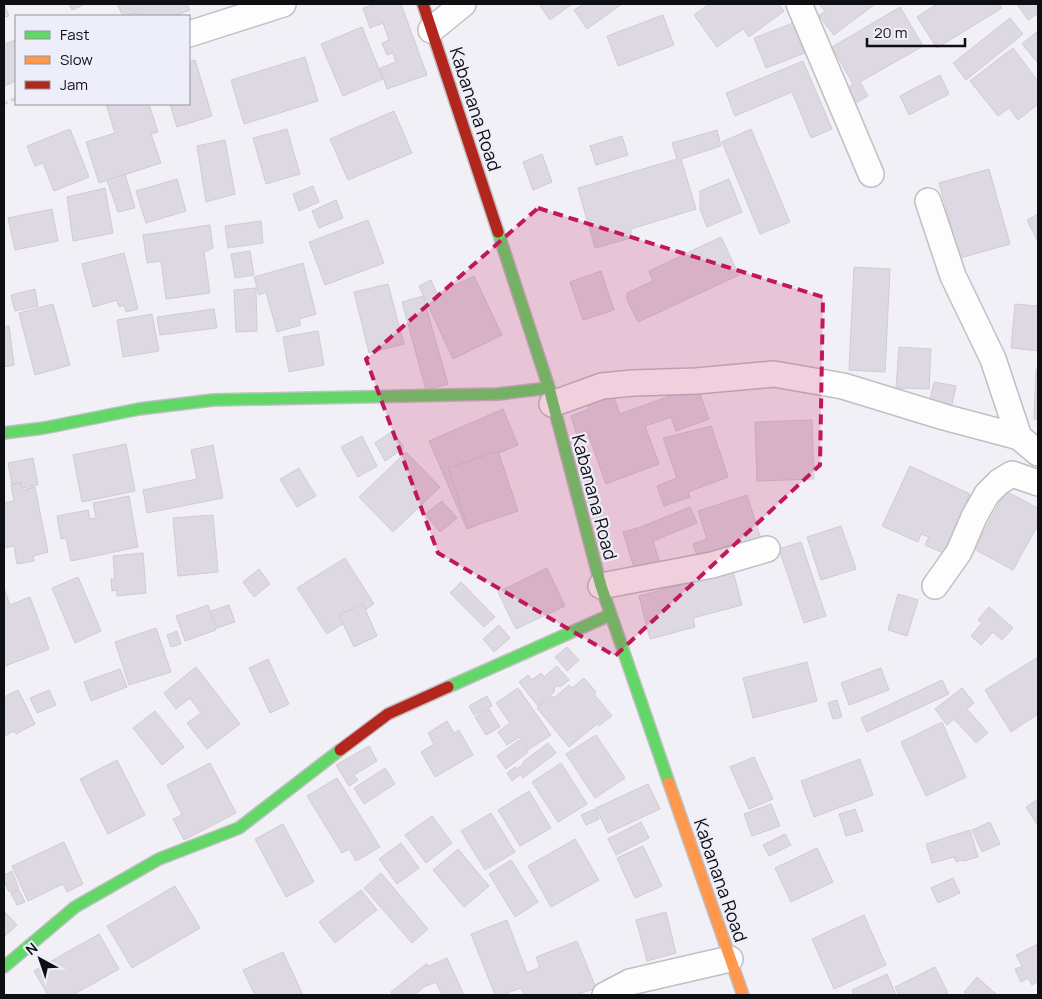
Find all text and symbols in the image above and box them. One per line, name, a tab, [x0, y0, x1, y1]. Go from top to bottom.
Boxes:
legend	[15, 15, 190, 105]
scale bar	[867, 15, 964, 47]
text: 20 m	[874, 22, 907, 43]
text: Fast	[60, 24, 89, 45]
street label: Kabanana Road	[445, 44, 507, 174]
text: Slow	[60, 49, 93, 70]
text: Jam	[60, 74, 88, 95]
street label: Kabanana Road	[567, 432, 623, 562]
street label: Kabanana Road	[689, 815, 753, 945]
north arrow	[15, 934, 65, 984]
text: N	[21, 938, 41, 959]

